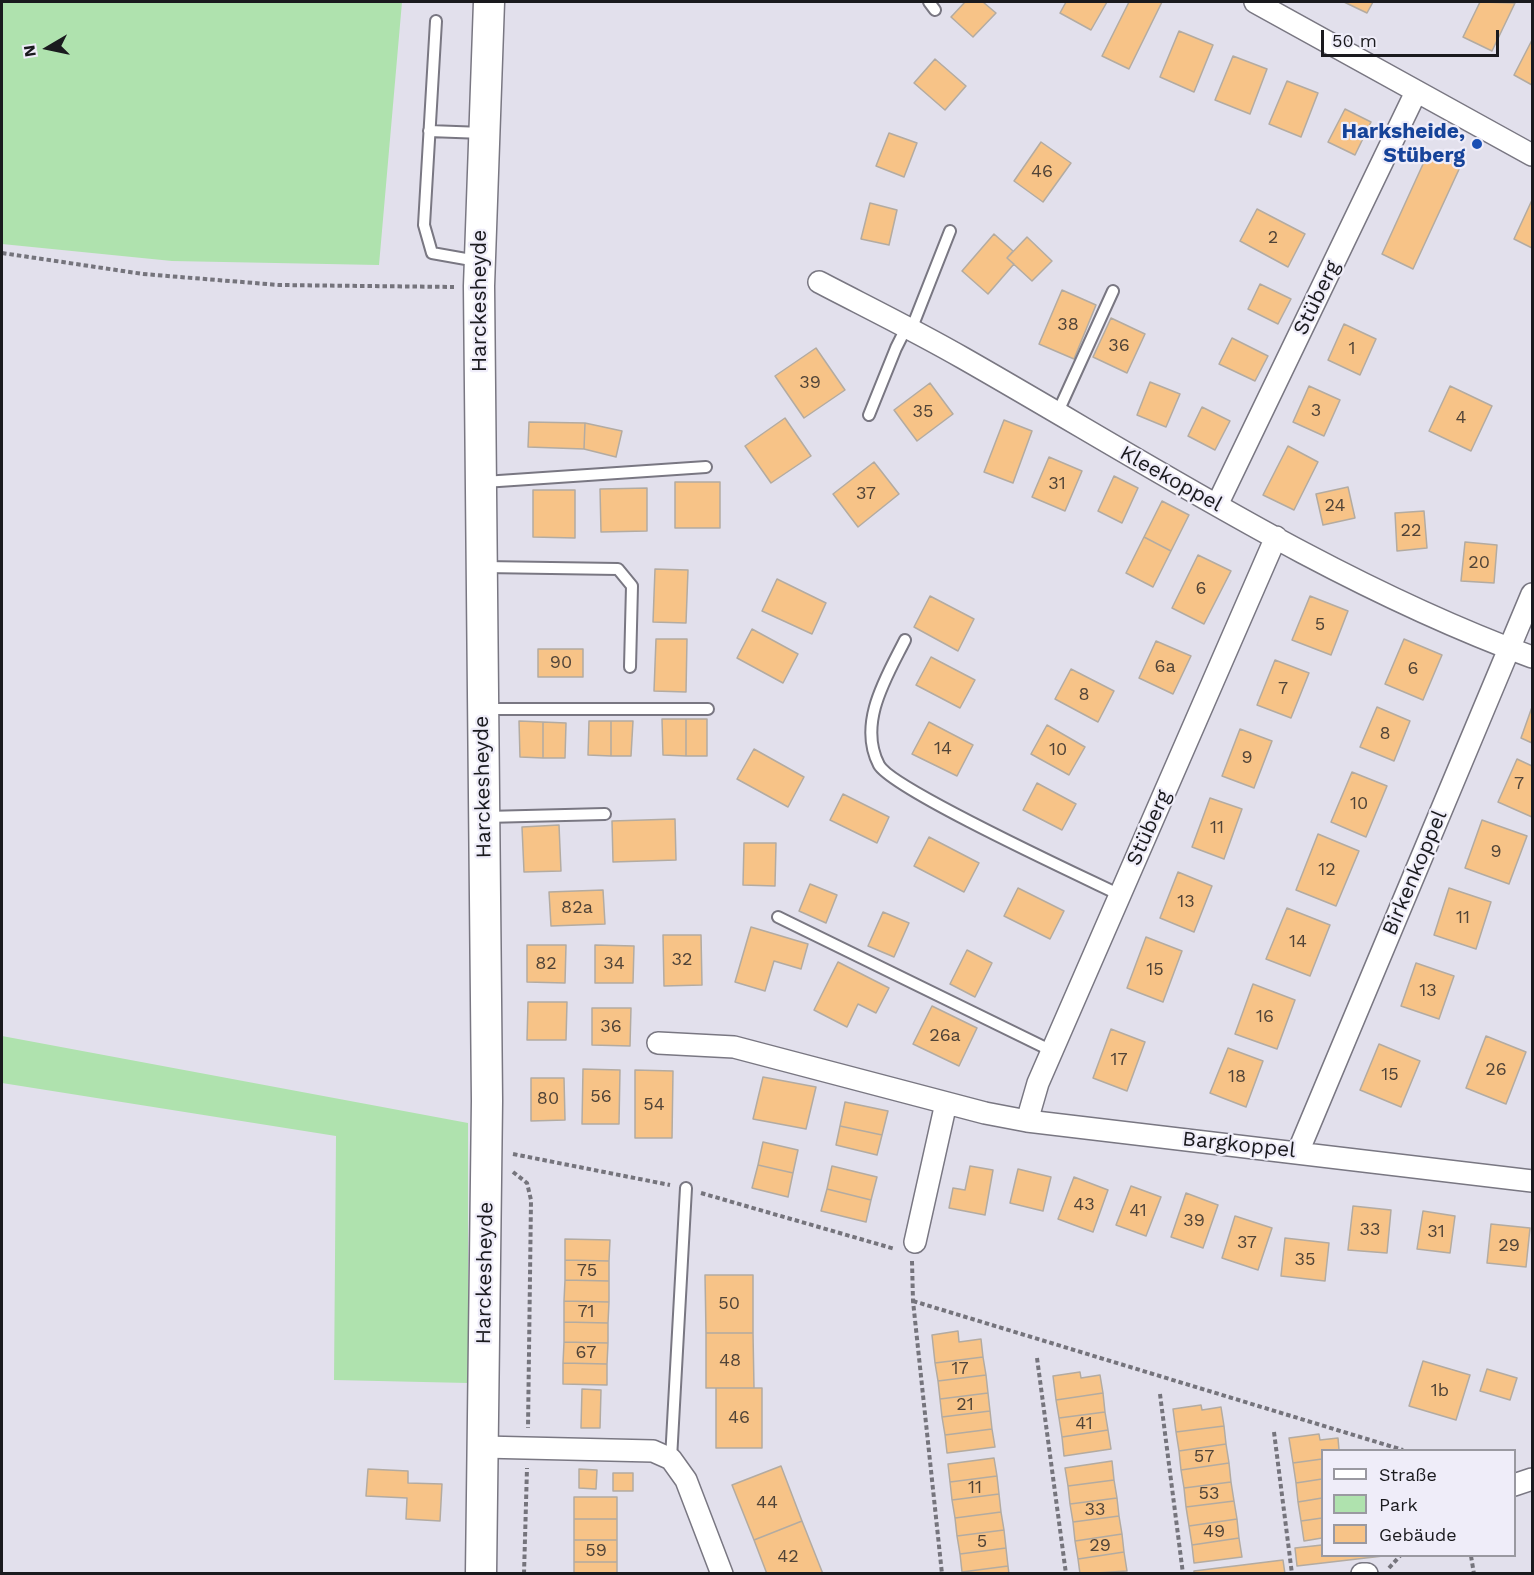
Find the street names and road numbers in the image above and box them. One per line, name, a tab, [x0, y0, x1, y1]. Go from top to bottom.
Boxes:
street label: Harckesheyde	[467, 230, 493, 372]
street label: Stüberg	[1288, 257, 1346, 339]
street label: Kleekoppel	[1115, 440, 1227, 518]
street label: Harckesheyde	[469, 715, 497, 859]
street label: Stüberg	[1121, 786, 1177, 870]
street label: Birkenkoppel	[1377, 807, 1453, 939]
street label: Bargkoppel	[1181, 1127, 1297, 1163]
street label: Harckesheyde	[471, 1201, 499, 1345]

